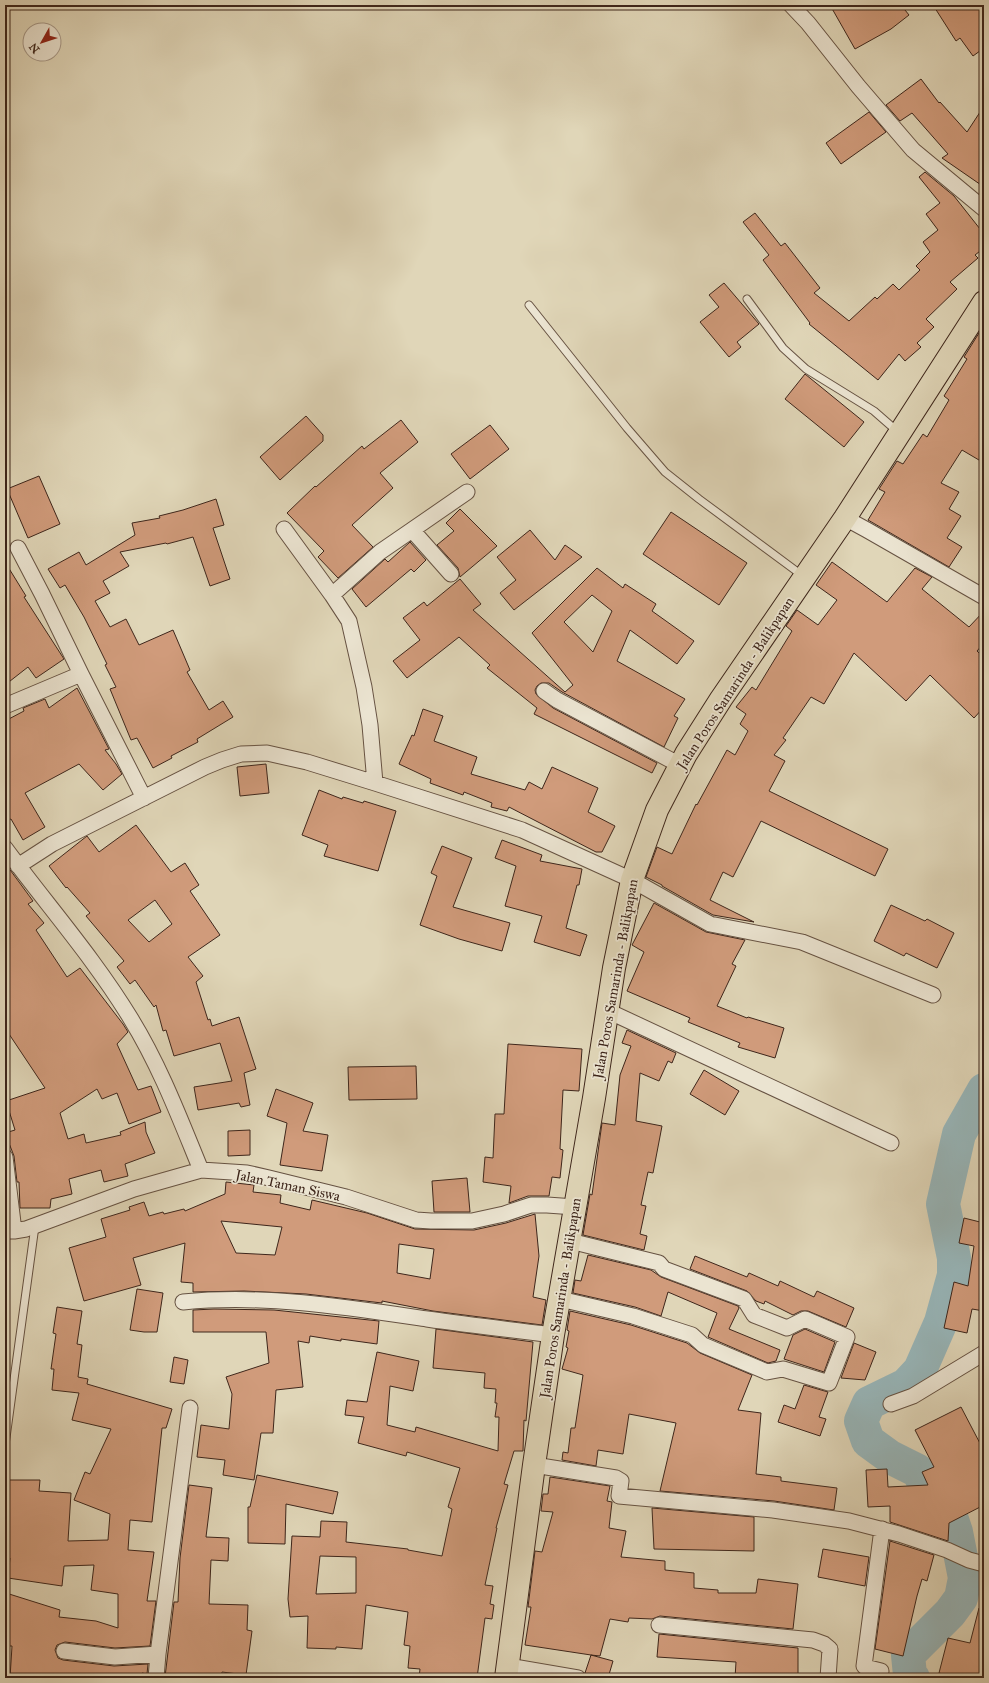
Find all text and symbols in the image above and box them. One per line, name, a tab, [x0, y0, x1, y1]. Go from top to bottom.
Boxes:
north arrow	[22, 22, 62, 62]
text: N	[26, 40, 43, 56]
street label: Jalan Poros Samarinda - Balikpapan	[672, 593, 799, 775]
street label: Jalan Poros Samarinda - Balikpapan	[589, 877, 643, 1082]
street label: Jalan Taman Siswa	[232, 1166, 342, 1206]
street label: Jalan Poros Samarinda - Balikpapan	[536, 1196, 586, 1402]

